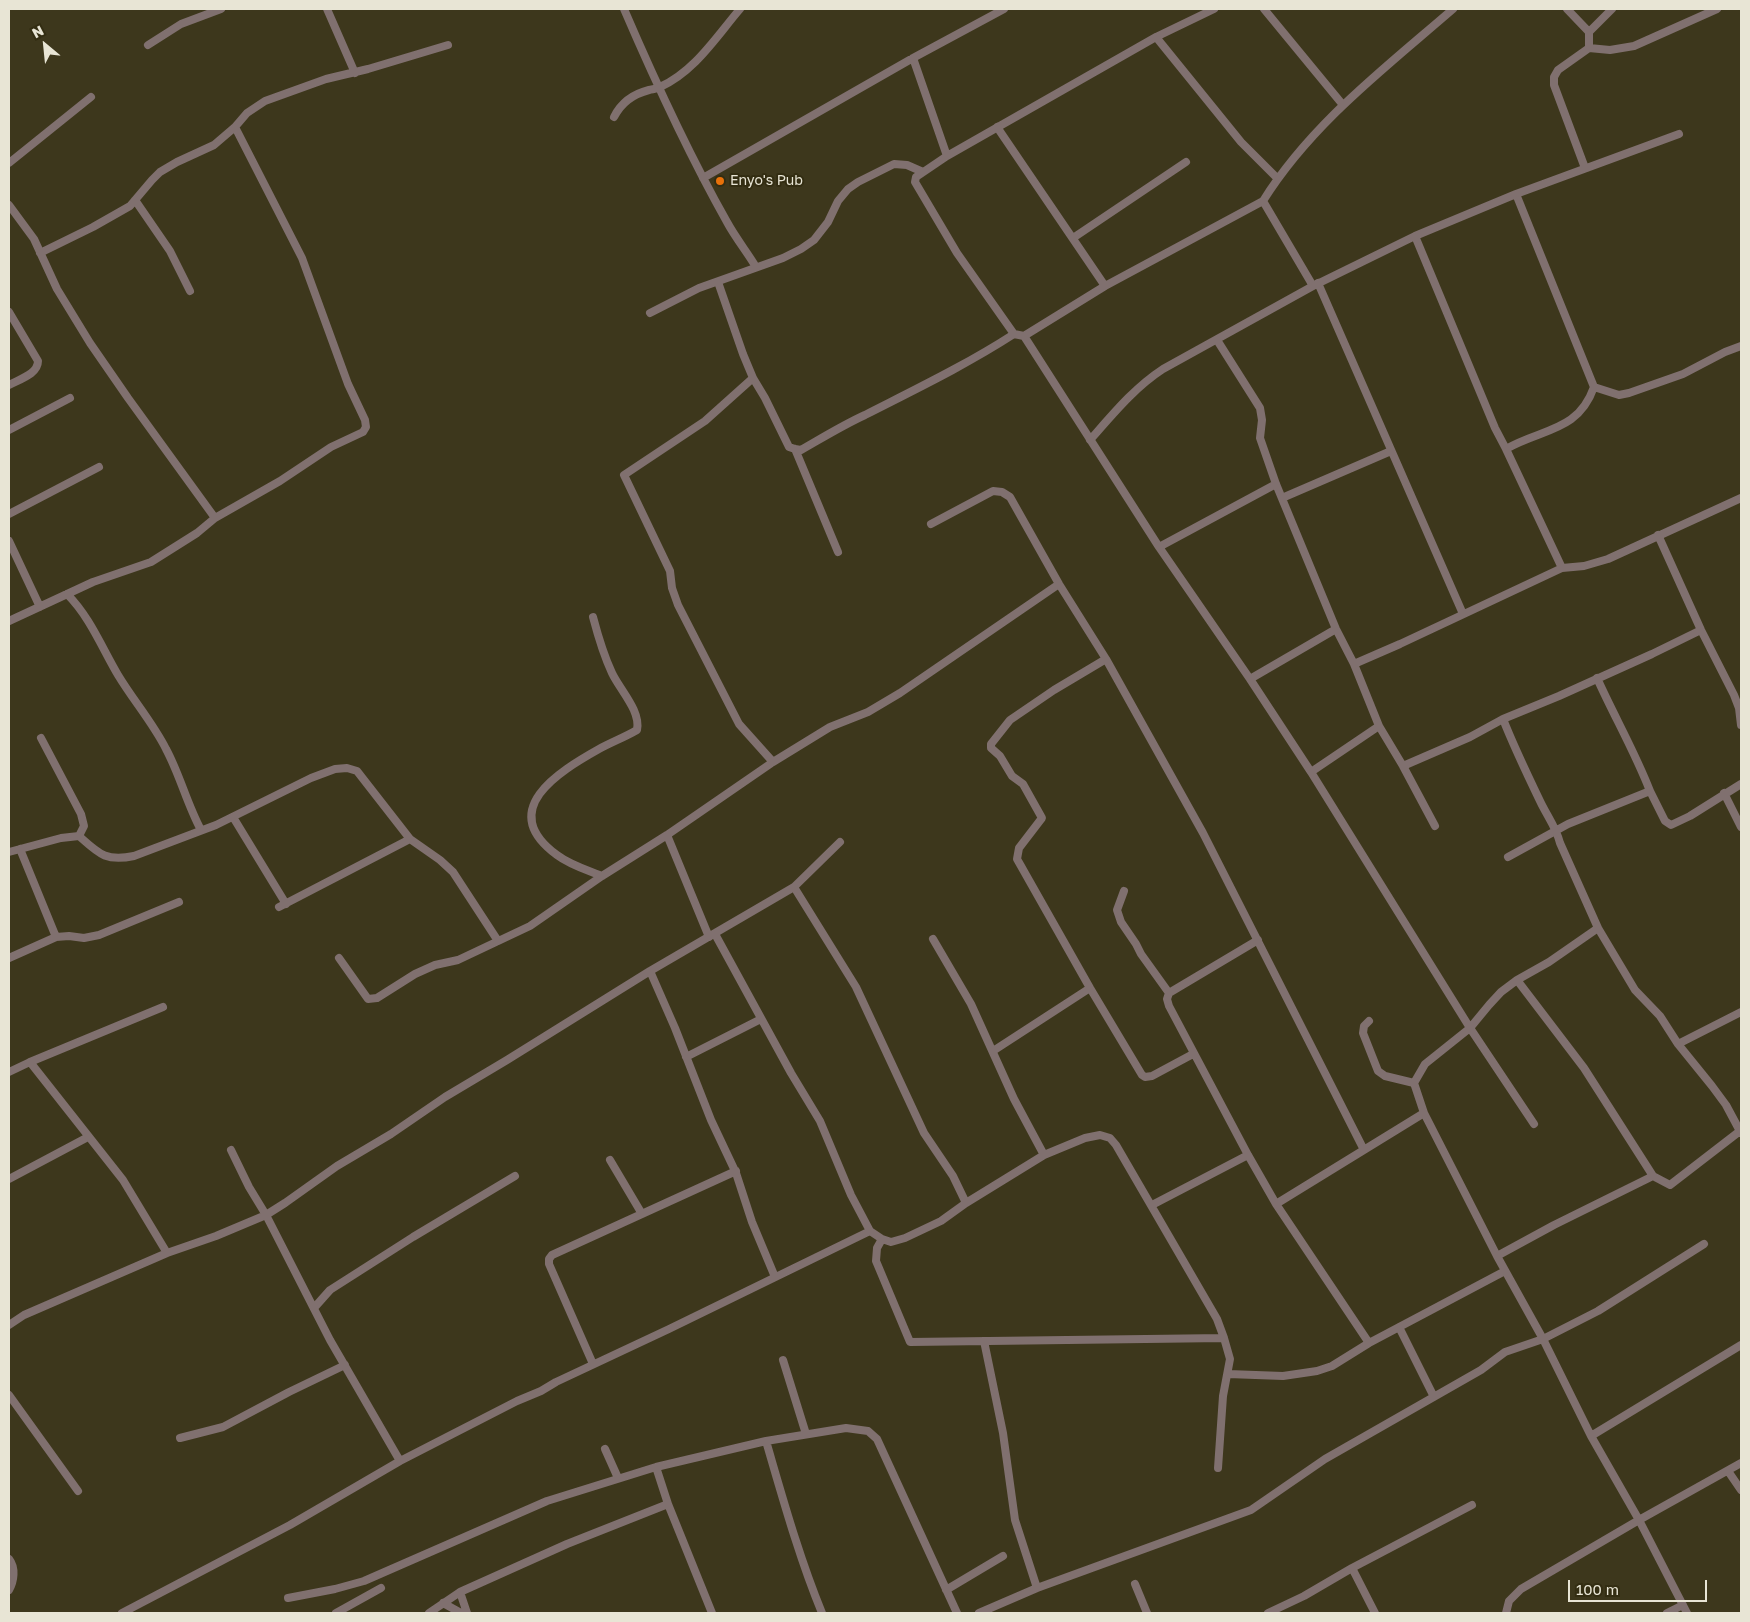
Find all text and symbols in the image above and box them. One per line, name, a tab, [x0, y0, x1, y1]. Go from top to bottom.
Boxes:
north arrow	[20, 20, 70, 70]
text: N	[29, 21, 46, 41]
place label: Enyo's Pub	[730, 173, 803, 189]
marker: Enyo's Pub	[714, 175, 726, 187]
scale bar	[1570, 1570, 1709, 1602]
text: 100 m	[1576, 1580, 1619, 1598]

